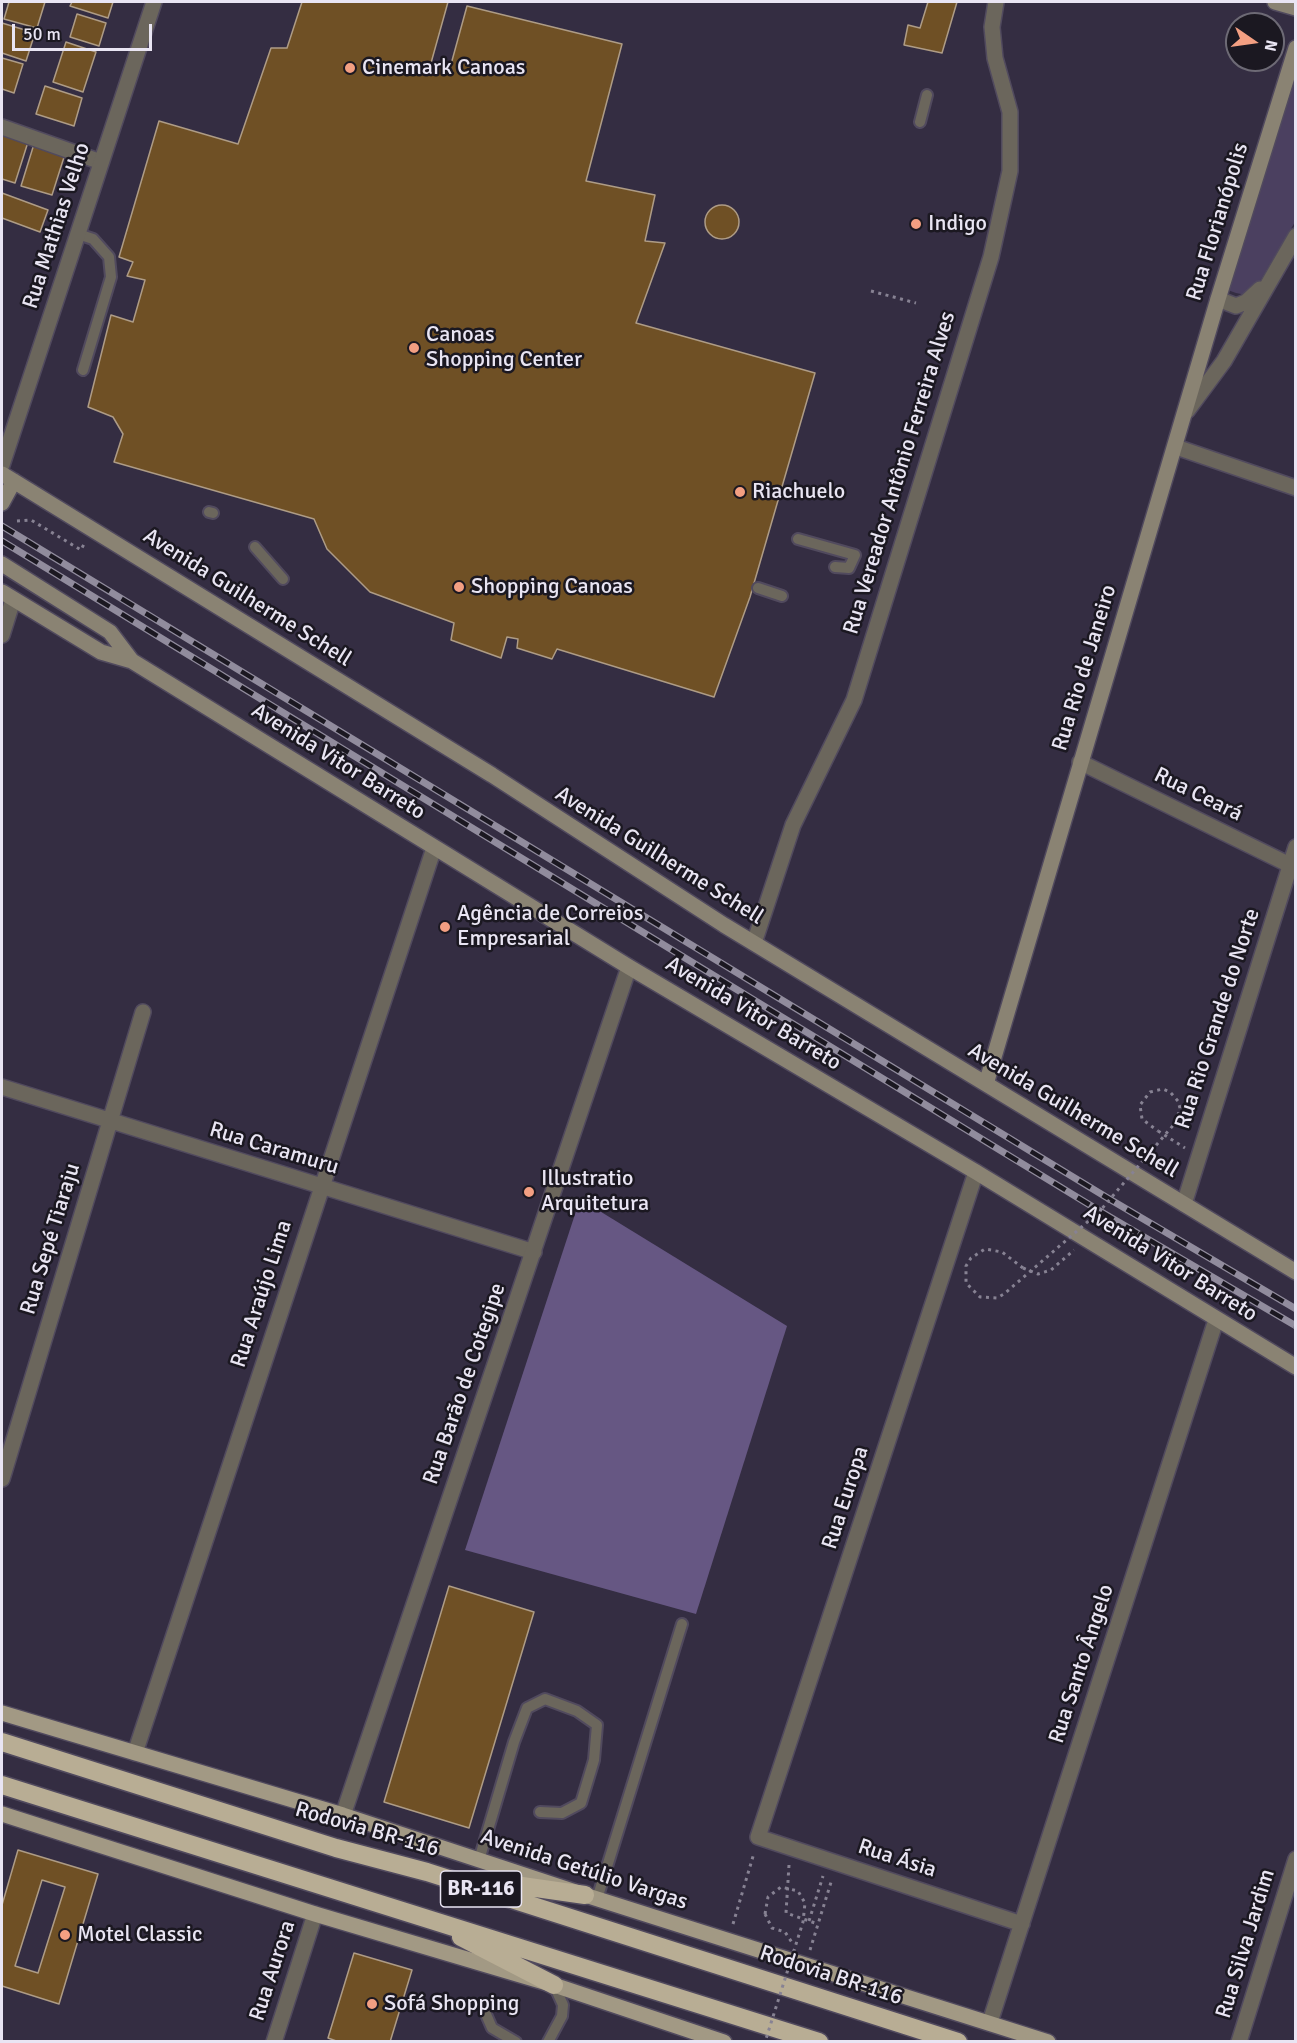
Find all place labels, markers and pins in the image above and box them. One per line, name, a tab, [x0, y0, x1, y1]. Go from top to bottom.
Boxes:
place label: Cinemark Canoas	[362, 55, 525, 81]
marker: Cinemark Canoas	[343, 61, 357, 75]
place label: Indigo	[928, 211, 987, 237]
marker: Indigo	[909, 217, 923, 231]
place label: Canoas Shopping Center	[426, 322, 582, 374]
marker: Canoas Shopping Center	[407, 341, 421, 355]
place label: Riachuelo	[752, 479, 845, 505]
marker: Riachuelo	[733, 485, 747, 499]
place label: Shopping Canoas	[471, 574, 633, 600]
marker: Shopping Canoas	[452, 580, 466, 594]
place label: Agência de Correios Empresarial	[457, 901, 643, 952]
marker: Agência de Correios Empresarial	[438, 920, 452, 934]
place label: Illustratio Arquitetura	[541, 1166, 649, 1218]
marker: Illustratio Arquitetura	[522, 1185, 536, 1199]
place label: Motel Classic	[77, 1922, 202, 1948]
marker: Motel Classic	[58, 1928, 72, 1942]
place label: Sofá Shopping	[384, 1991, 519, 2017]
marker: Sofá Shopping	[365, 1997, 379, 2011]

